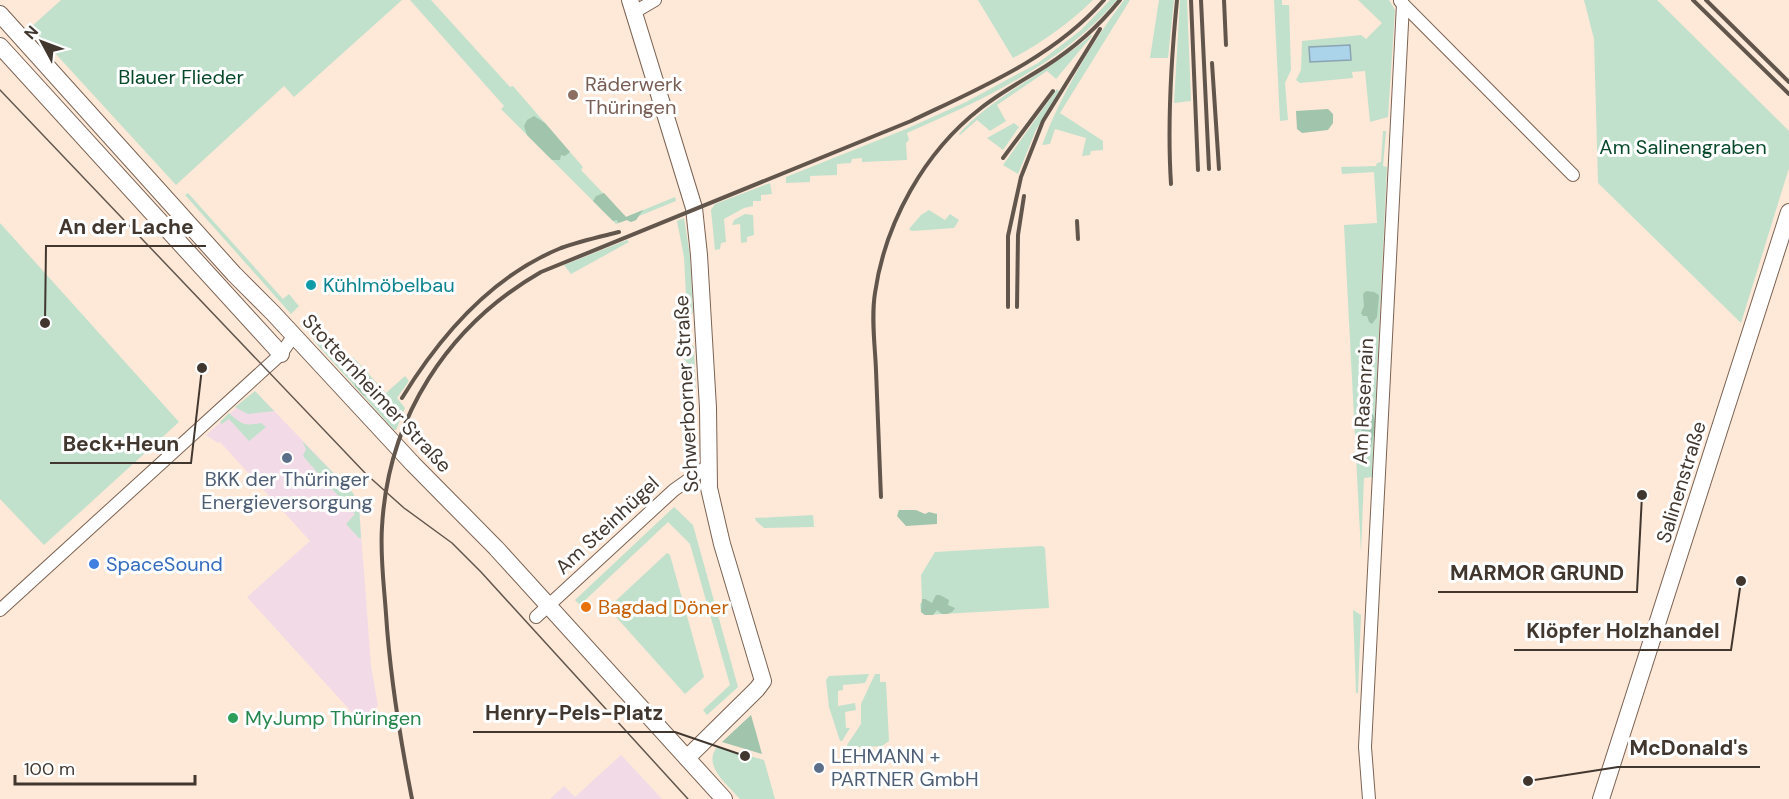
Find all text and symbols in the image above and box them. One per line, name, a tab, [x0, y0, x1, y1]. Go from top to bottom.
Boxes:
north arrow	[12, 12, 72, 72]
text: N	[19, 21, 43, 44]
park label: Blauer Flieder	[118, 64, 244, 90]
place label: Räderwerk Thüringen	[585, 71, 683, 120]
marker: Räderwerk Thüringen	[566, 88, 580, 102]
park label: Am Salinengraben	[1599, 134, 1767, 160]
callout: An der Lache	[46, 207, 206, 246]
text: An der Lache	[58, 213, 194, 241]
place label: Kühlmöbelbau	[323, 272, 455, 298]
marker: Kühlmöbelbau	[304, 278, 318, 292]
street label: Schwerborner Straße	[668, 295, 704, 493]
street label: Stotternheimer Straße	[297, 308, 457, 478]
street label: Am Rasenrain	[1347, 337, 1379, 465]
street label: Salinenstraße	[1650, 418, 1712, 546]
callout: Beck+Heun	[50, 424, 191, 463]
text: Beck+Heun	[63, 430, 179, 458]
marker: BKK der Thüringer Energieversorgung	[280, 451, 294, 465]
place label: BKK der Thüringer Energieversorgung	[201, 466, 373, 515]
street label: Am Steinhügel	[550, 470, 664, 580]
place label: SpaceSound	[106, 551, 223, 577]
callout: MARMOR GRUND	[1438, 553, 1637, 592]
marker: SpaceSound	[87, 557, 101, 571]
text: MARMOR GRUND	[1450, 559, 1624, 587]
place label: Bagdad Döner	[598, 594, 729, 620]
marker: Bagdad Döner	[579, 600, 593, 614]
callout: Klöpfer Holzhandel	[1514, 611, 1731, 650]
text: Klöpfer Holzhandel	[1526, 617, 1720, 645]
callout: Henry-Pels-Platz	[473, 693, 675, 732]
text: Henry-Pels-Platz	[485, 699, 663, 727]
place label: MyJump Thüringen	[245, 705, 422, 731]
marker: MyJump Thüringen	[226, 711, 240, 725]
callout: McDonald's	[1618, 728, 1760, 767]
text: McDonald's	[1630, 734, 1748, 762]
place label: LEHMANN + PARTNER GmbH	[831, 743, 979, 792]
scale bar	[15, 748, 195, 786]
text: 100 m	[24, 757, 75, 781]
marker: LEHMANN + PARTNER GmbH	[812, 761, 826, 775]

